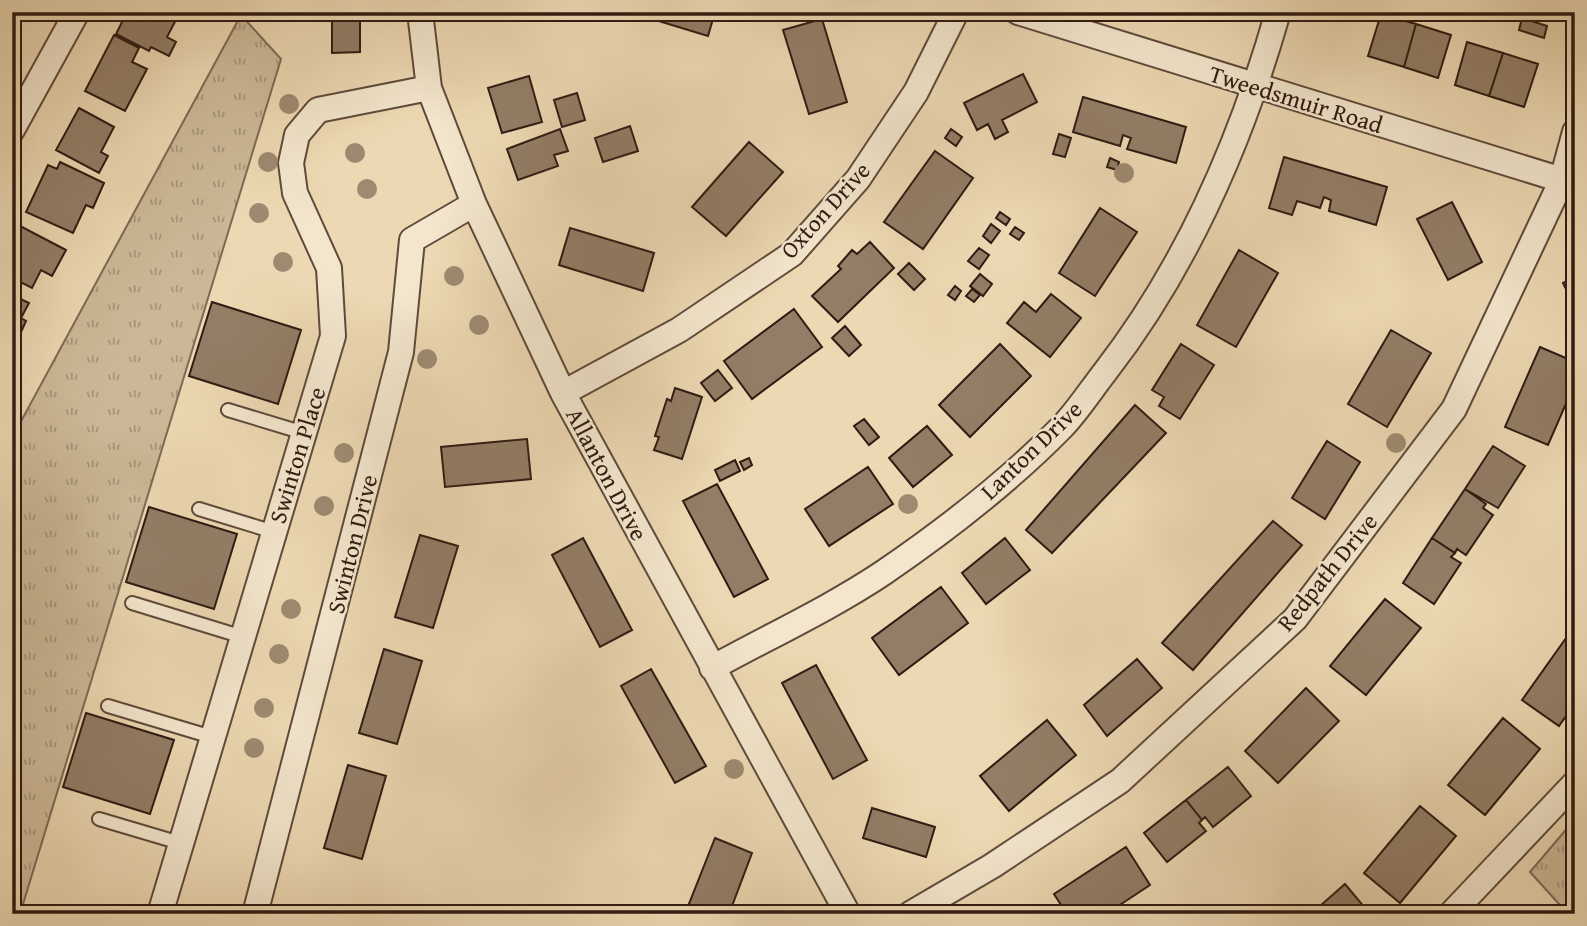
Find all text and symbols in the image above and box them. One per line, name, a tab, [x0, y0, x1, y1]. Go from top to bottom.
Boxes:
street label: Tweedsmuir Road	[1205, 56, 1387, 142]
street label: Oxton Drive	[772, 154, 878, 266]
street label: Swinton Place	[260, 382, 334, 528]
street label: Lanton Drive	[972, 392, 1090, 508]
street label: Allanton Drive	[557, 401, 657, 547]
street label: Swinton Drive	[318, 471, 386, 617]
street label: Redpath Drive	[1268, 505, 1386, 639]

